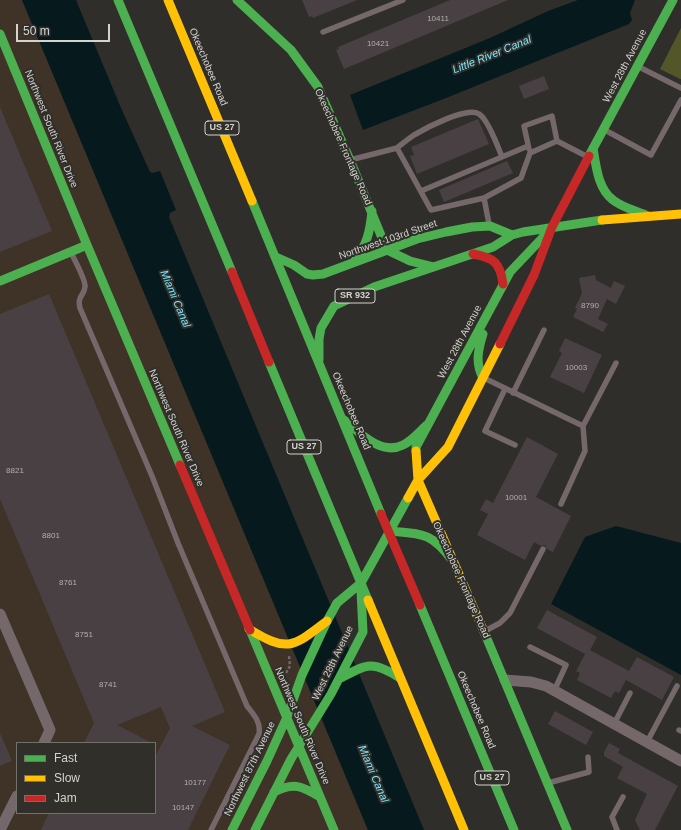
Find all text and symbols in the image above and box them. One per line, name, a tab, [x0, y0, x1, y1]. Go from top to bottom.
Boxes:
house number: 10411	[427, 14, 449, 24]
scale bar	[18, 16, 112, 42]
text: 50 m	[23, 24, 50, 38]
street label: Okeechobee Road	[186, 26, 230, 108]
street label: West 28th Avenue	[601, 27, 649, 105]
water label: Little River Canal	[451, 33, 533, 77]
house number: 10421	[367, 39, 389, 49]
street label: Northwest South River Drive	[22, 68, 80, 190]
street label: Okeechobee Frontage Road	[312, 87, 374, 207]
road number: US 27	[205, 121, 239, 135]
street label: Northwest 103rd Street	[337, 218, 439, 262]
water label: Miami Canal	[157, 268, 193, 330]
road number: SR 932	[335, 289, 375, 303]
house number: 8790	[581, 301, 599, 311]
street label: West 28th Avenue	[436, 303, 484, 381]
house number: 10003	[565, 363, 587, 373]
street label: Northwest South River Drive	[146, 368, 206, 488]
street label: Okeechobee Road	[329, 370, 373, 452]
road number: US 27	[287, 440, 321, 454]
house number: 8821	[6, 466, 24, 476]
house number: 10001	[505, 493, 527, 503]
street label: Okeechobee Frontage Road	[430, 520, 492, 640]
house number: 8801	[42, 531, 60, 541]
house number: 8761	[59, 578, 77, 588]
street label: West 28th Avenue	[310, 624, 356, 702]
house number: 8751	[75, 630, 93, 640]
street label: Northwest South River Drive	[272, 666, 332, 786]
street label: Okeechobee Road	[454, 669, 498, 751]
house number: 8741	[99, 680, 117, 690]
street label: Northwest 87th Avenue	[222, 720, 278, 818]
legend	[16, 742, 156, 814]
water label: Miami Canal	[355, 743, 391, 805]
text: Fast	[54, 751, 77, 765]
text: Slow	[54, 771, 80, 785]
road number: US 27	[475, 771, 509, 785]
house number: 10177	[184, 778, 206, 788]
text: Jam	[54, 791, 77, 805]
house number: 10147	[172, 803, 194, 813]

